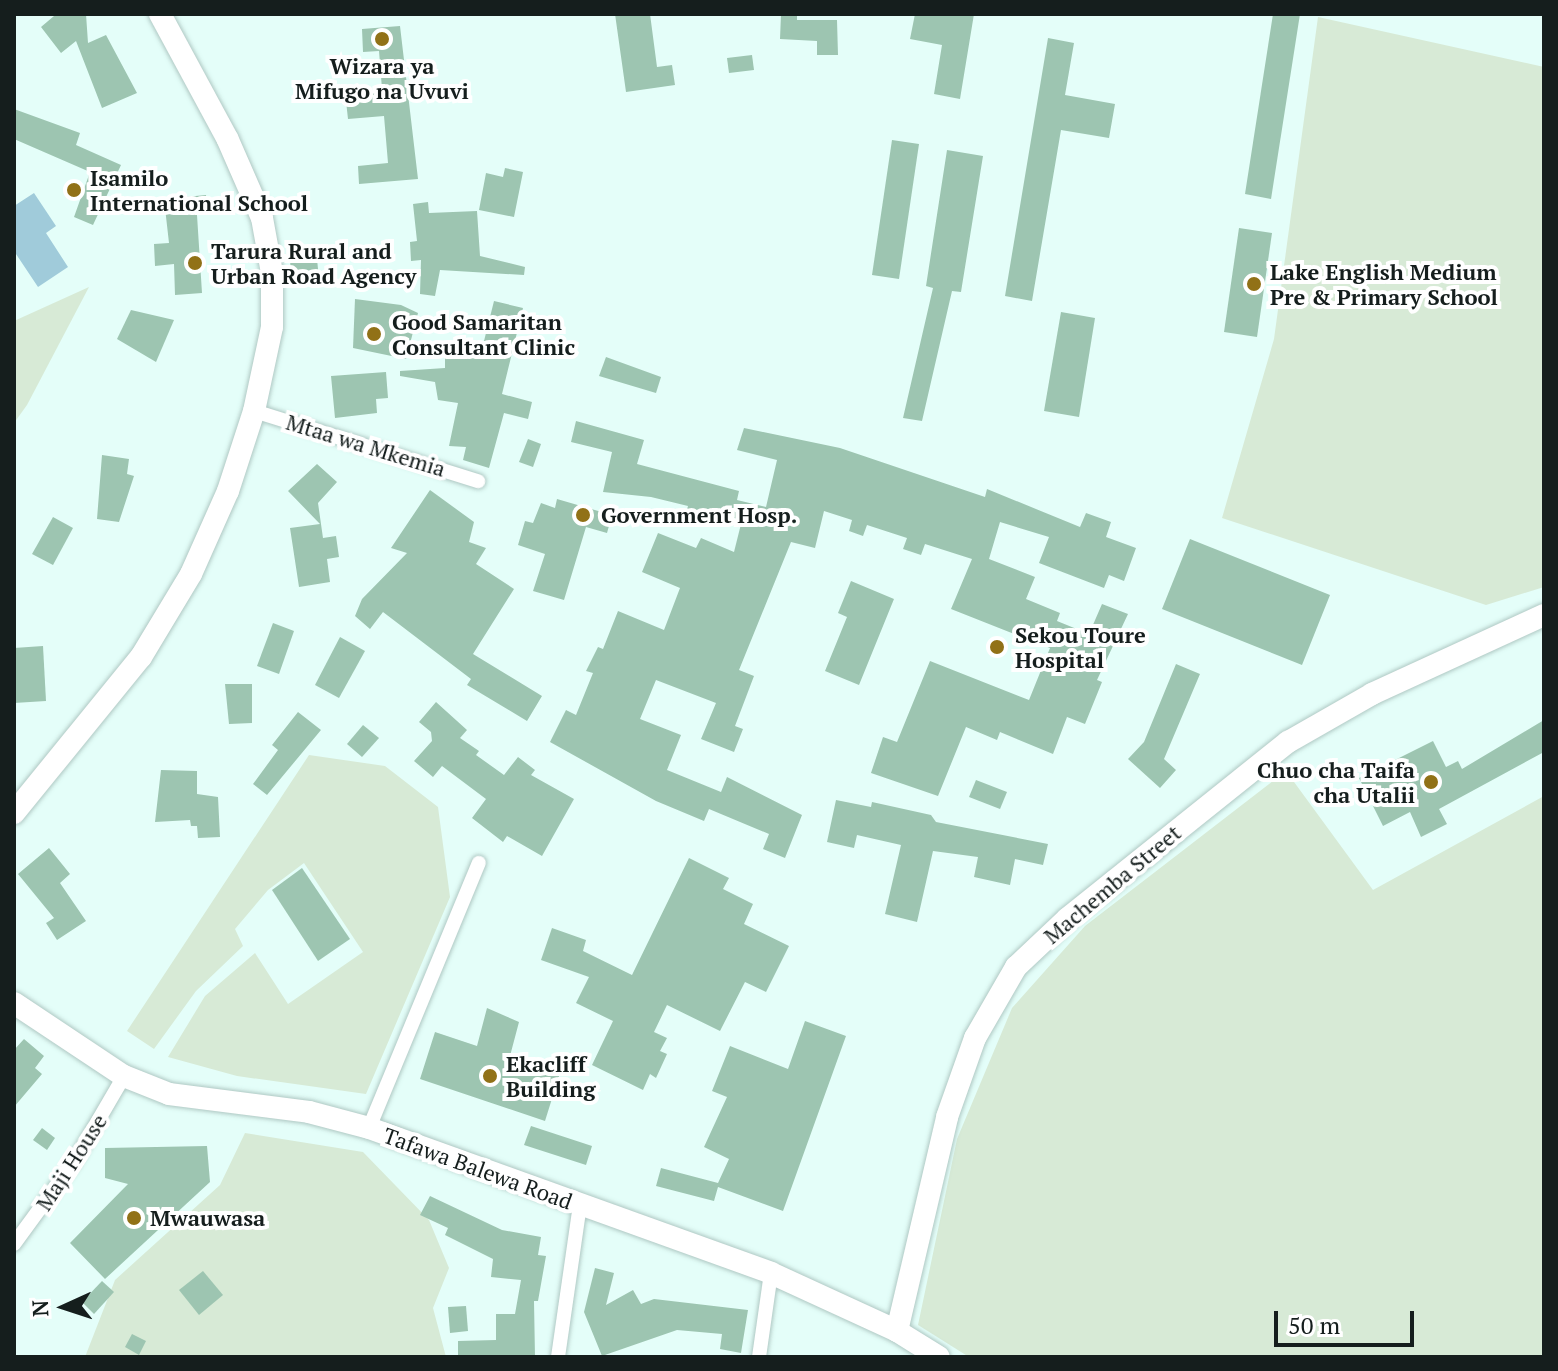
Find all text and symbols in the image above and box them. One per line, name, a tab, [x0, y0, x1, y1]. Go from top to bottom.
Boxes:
marker: Wizara ya Mifugo na Uvuvi	[373, 30, 391, 48]
place label: Wizara ya Mifugo na Uvuvi	[295, 52, 469, 104]
place label: Isamilo International School	[90, 164, 308, 216]
marker: Isamilo International School	[65, 181, 83, 199]
place label: Tarura Rural and Urban Road Agency	[211, 237, 417, 288]
marker: Tarura Rural and Urban Road Agency	[186, 254, 204, 272]
place label: Lake English Medium Pre & Primary School	[1270, 258, 1498, 310]
marker: Lake English Medium Pre & Primary School	[1245, 275, 1263, 293]
place label: Good Samaritan Consultant Clinic	[392, 308, 575, 360]
marker: Good Samaritan Consultant Clinic	[363, 323, 385, 345]
street label: Mtaa wa Mkemia	[283, 408, 449, 482]
place label: Government Hosp.	[601, 502, 797, 528]
marker: Government Hosp.	[572, 504, 594, 526]
place label: Sekou Toure Hospital	[1015, 621, 1146, 672]
marker: Sekou Toure Hospital	[986, 636, 1008, 658]
place label: Chuo cha Taifa cha Utalii	[1257, 756, 1415, 808]
marker: Chuo cha Taifa cha Utalii	[1422, 773, 1440, 791]
street label: Machemba Street	[1038, 819, 1186, 949]
place label: Ekacliff Building	[506, 1050, 596, 1102]
marker: Ekacliff Building	[481, 1067, 499, 1085]
street label: Maji House	[30, 1109, 112, 1215]
street label: Tafawa Balewa Road	[380, 1122, 576, 1214]
place label: Mwauwasa	[150, 1205, 265, 1231]
marker: Mwauwasa	[125, 1209, 143, 1227]
north arrow	[24, 1267, 104, 1347]
scale bar	[1278, 1295, 1418, 1345]
text: N	[25, 1299, 54, 1317]
text: 50 m	[1288, 1309, 1340, 1341]

